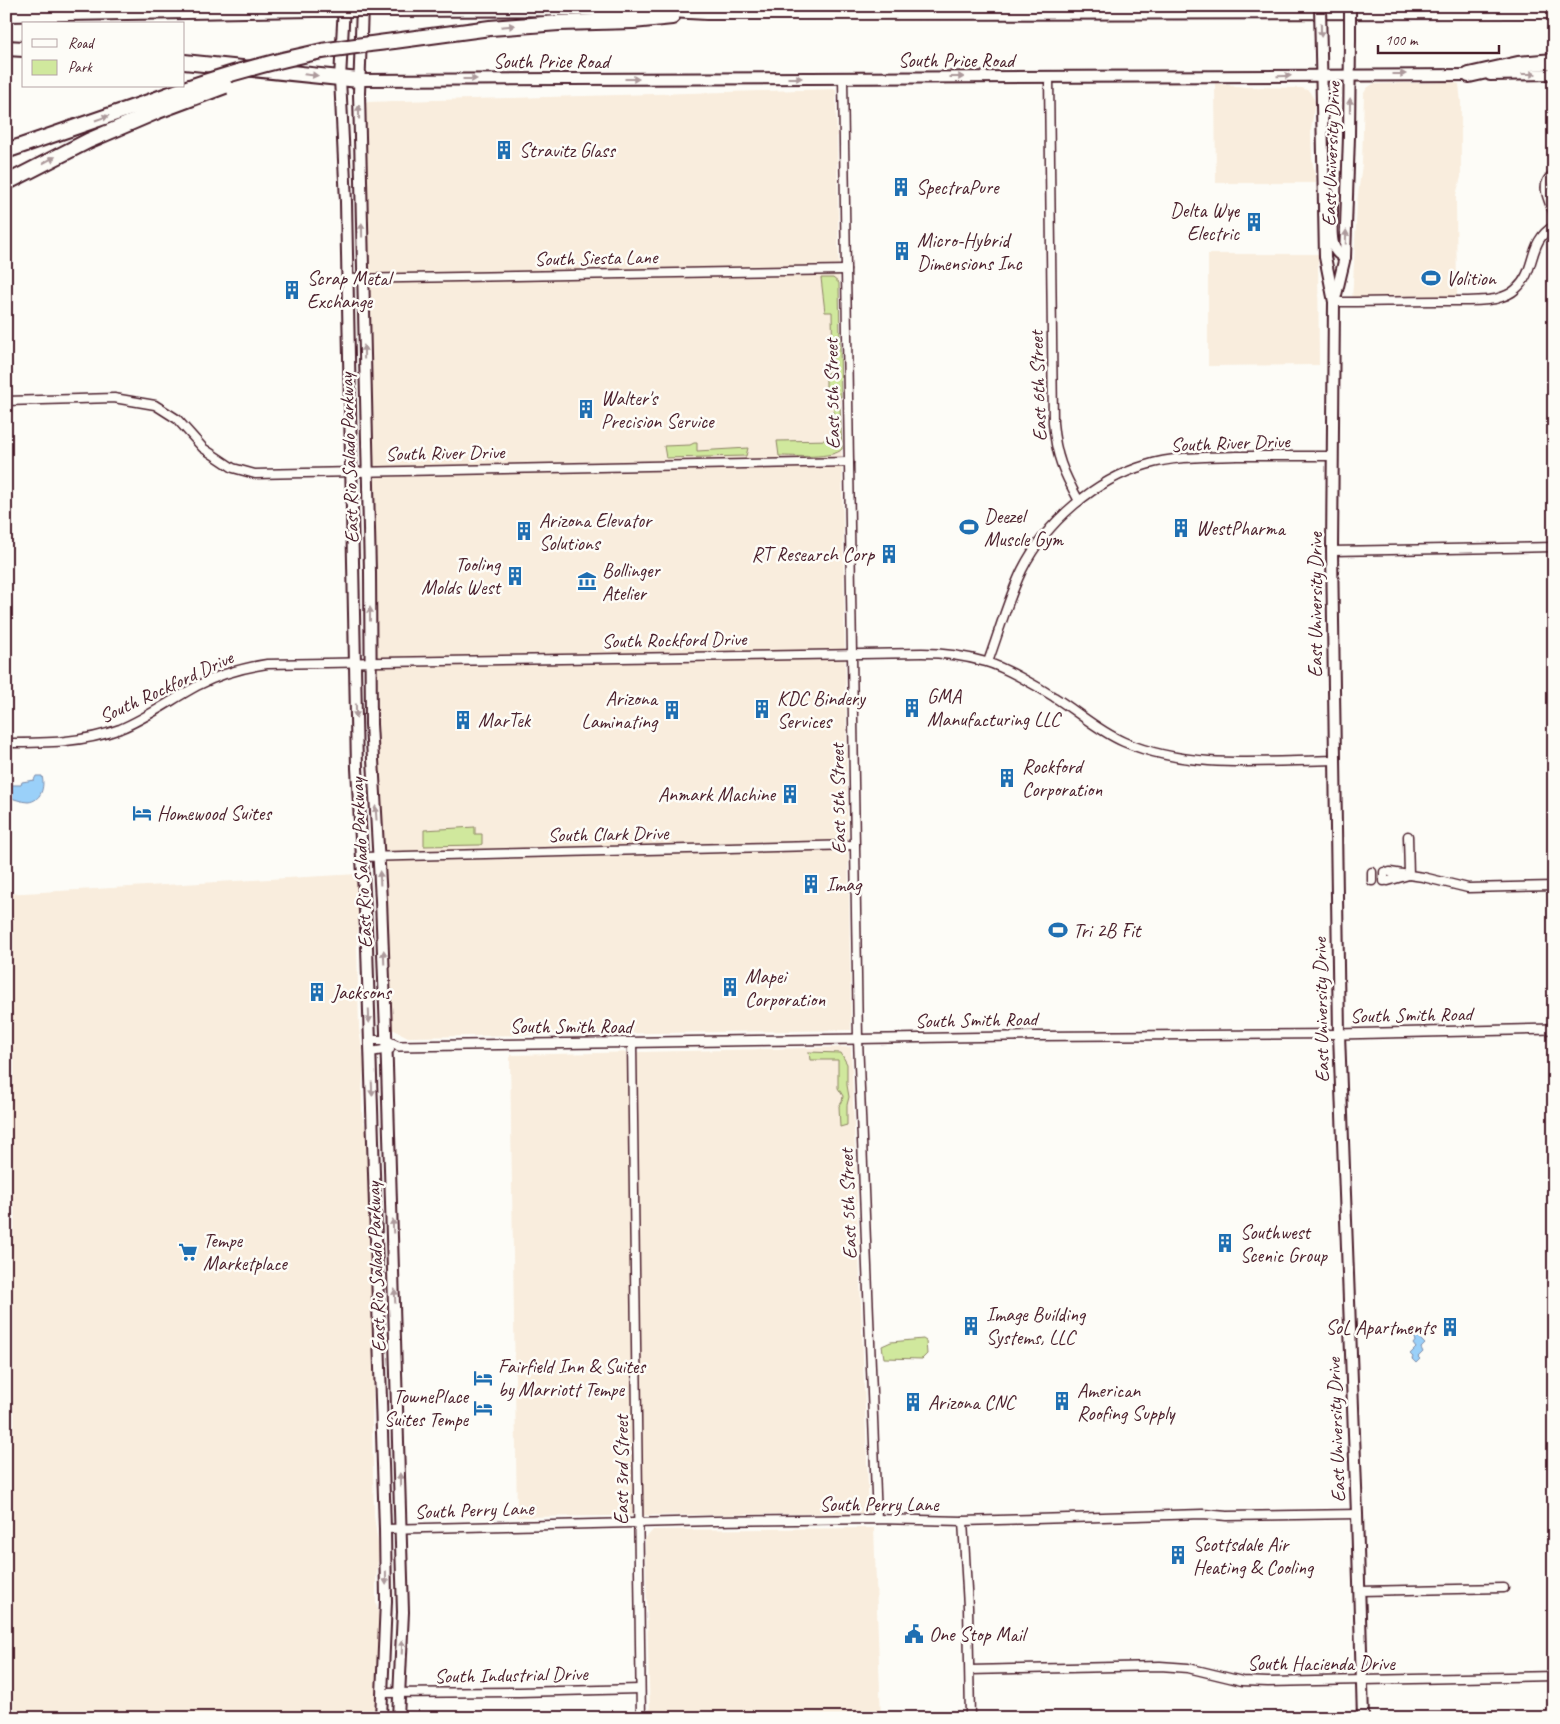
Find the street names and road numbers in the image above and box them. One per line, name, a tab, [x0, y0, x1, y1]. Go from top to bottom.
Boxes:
street label: South Price Road	[898, 48, 1017, 73]
street label: South Price Road	[493, 49, 612, 74]
street label: East University Drive	[1316, 80, 1346, 227]
street label: South Siesta Lane	[534, 244, 659, 272]
street label: East 6th Street	[1024, 328, 1052, 442]
street label: East 5th Street	[818, 336, 845, 449]
street label: East Rio Salado Parkway	[333, 370, 364, 544]
street label: South River Drive	[1170, 428, 1291, 458]
street label: South River Drive	[385, 439, 506, 467]
street label: East University Drive	[1303, 531, 1328, 677]
street label: South Rockford Drive	[601, 626, 748, 654]
street label: South Rockford Drive	[95, 644, 238, 729]
street label: East 5th Street	[824, 741, 851, 854]
street label: East Rio Salado Parkway	[344, 775, 378, 949]
street label: South Clark Drive	[547, 820, 670, 848]
street label: East University Drive	[1307, 936, 1335, 1083]
street label: South Smith Road	[1350, 1001, 1476, 1029]
street label: South Smith Road	[915, 1006, 1041, 1034]
street label: South Smith Road	[510, 1014, 635, 1039]
street label: East 5th Street	[834, 1146, 862, 1260]
street label: East Rio Salado Parkway	[360, 1179, 391, 1353]
street label: East University Drive	[1321, 1356, 1351, 1503]
street label: East 3rd Street	[609, 1413, 634, 1525]
street label: South Perry Lane	[820, 1492, 940, 1517]
street label: South Perry Lane	[414, 1495, 535, 1525]
street label: South Hacienda Drive	[1247, 1651, 1396, 1676]
street label: South Industrial Drive	[434, 1661, 589, 1689]

